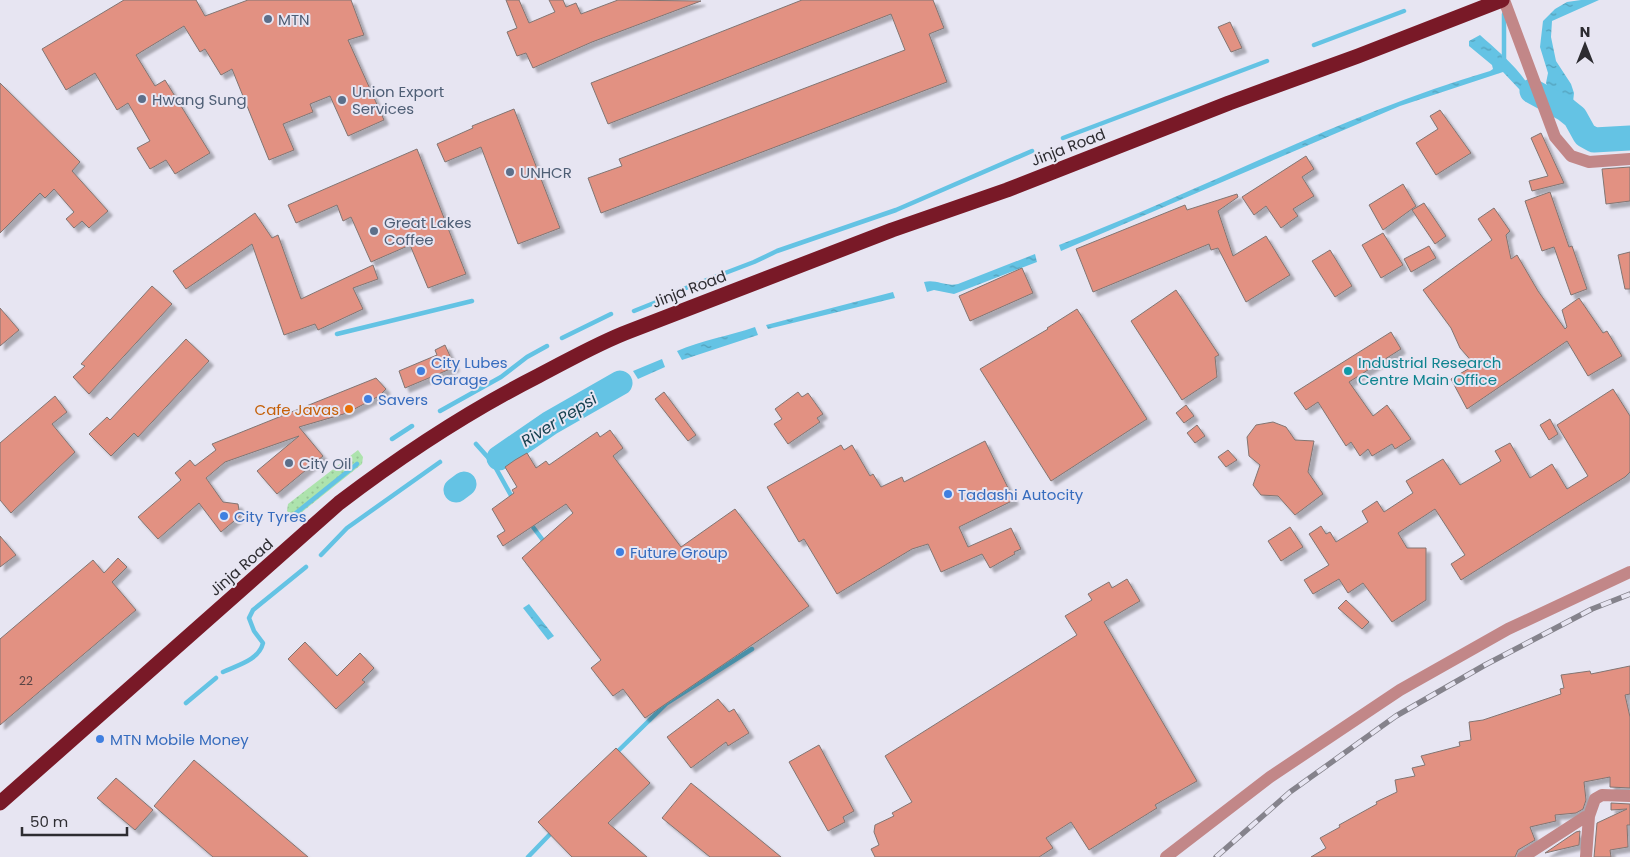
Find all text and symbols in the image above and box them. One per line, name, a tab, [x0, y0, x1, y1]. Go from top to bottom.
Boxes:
place label: MTN	[278, 9, 310, 30]
marker: MTN	[262, 13, 274, 25]
north arrow	[1560, 20, 1610, 70]
text: N	[1580, 22, 1590, 42]
place label: Union Export Services	[352, 81, 444, 119]
place label: Hwang Sung	[152, 89, 247, 110]
marker: Hwang Sung	[136, 93, 148, 105]
marker: Union Export Services	[336, 94, 348, 106]
street label: Jinja Road	[1028, 123, 1108, 171]
place label: UNHCR	[520, 162, 572, 183]
marker: UNHCR	[504, 166, 516, 178]
place label: Great Lakes Coffee	[384, 212, 472, 250]
marker: Great Lakes Coffee	[368, 225, 380, 237]
street label: Jinja Road	[649, 265, 729, 313]
place label: City Lubes Garage	[431, 352, 508, 390]
place label: Industrial Research Centre Main Office	[1358, 352, 1501, 390]
marker: City Lubes Garage	[415, 365, 427, 377]
marker: Industrial Research Centre Main Office	[1342, 365, 1354, 377]
water label: River Pepsi	[517, 387, 602, 452]
place label: Savers	[378, 389, 428, 410]
marker: Savers	[362, 393, 374, 405]
place label: Cafe Javas	[255, 399, 339, 420]
marker: Cafe Javas	[343, 403, 355, 415]
place label: City Oil	[299, 453, 351, 474]
marker: City Oil	[283, 457, 295, 469]
place label: Tadashi Autocity	[958, 484, 1084, 505]
marker: Tadashi Autocity	[942, 488, 954, 500]
place label: City Tyres	[234, 506, 307, 527]
marker: City Tyres	[218, 510, 230, 522]
street label: Jinja Road	[205, 533, 277, 601]
place label: Future Group	[630, 542, 728, 563]
marker: Future Group	[614, 546, 626, 558]
house number: 22	[19, 672, 33, 689]
place label: MTN Mobile Money	[110, 729, 249, 750]
marker: MTN Mobile Money	[94, 733, 106, 745]
scale bar	[22, 804, 128, 836]
text: 50 m	[30, 811, 68, 832]

